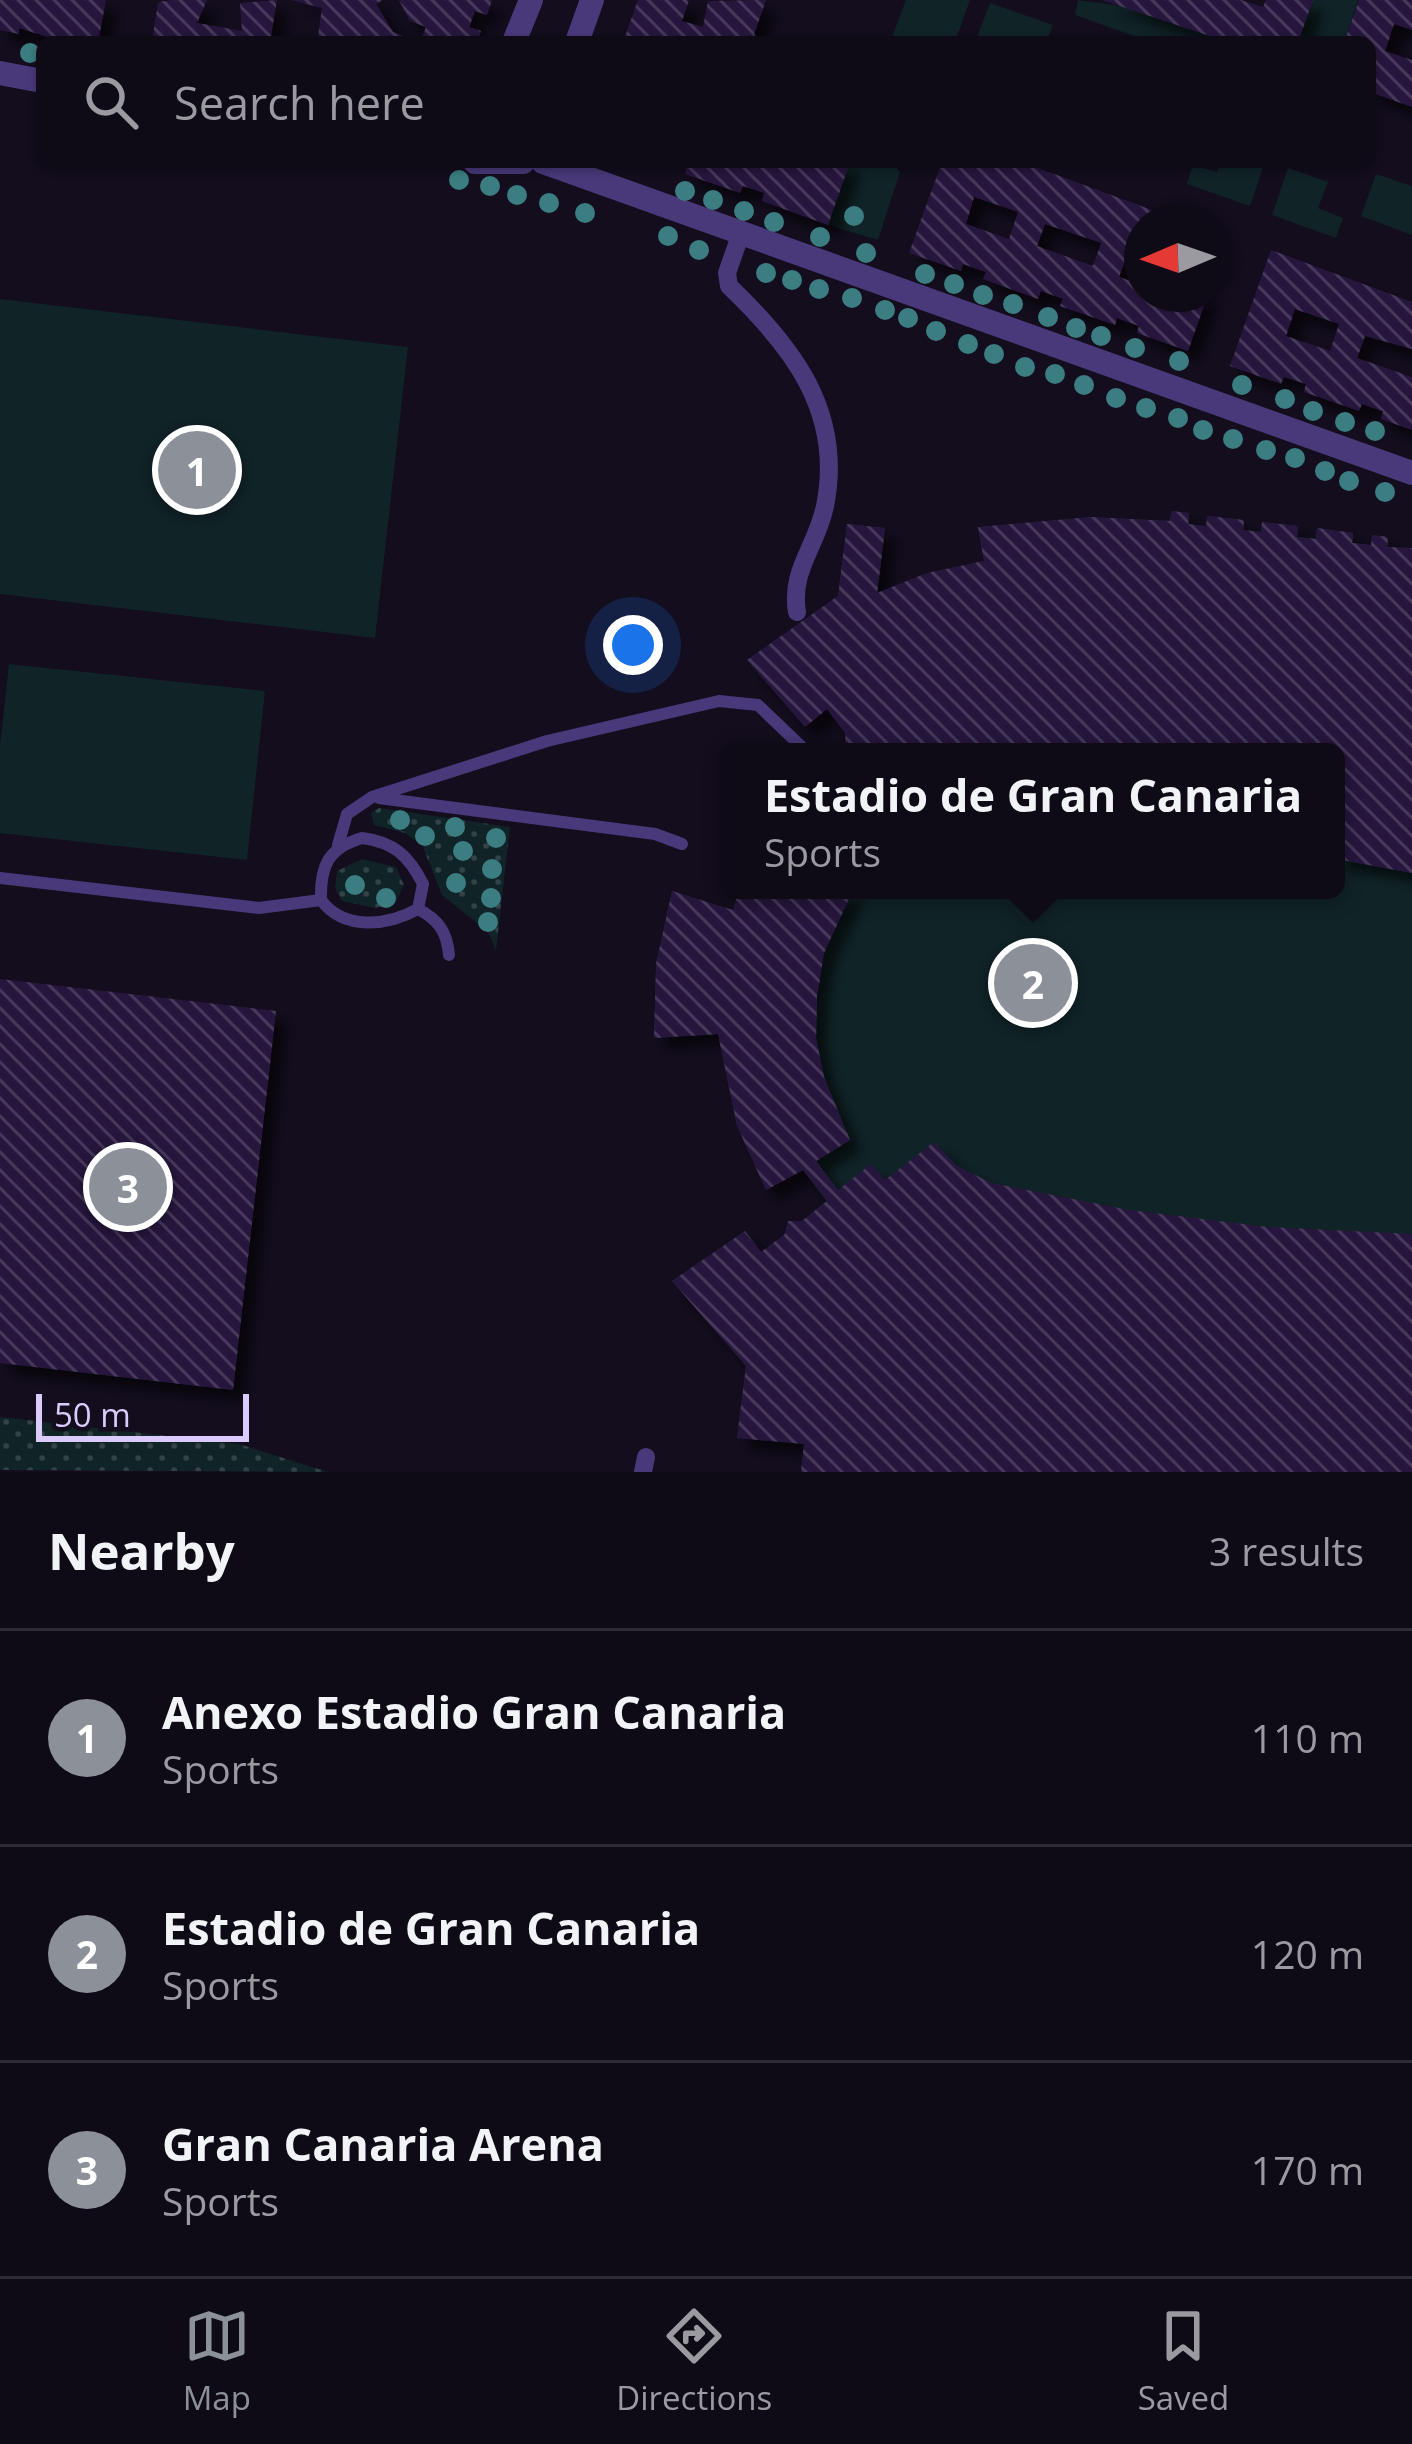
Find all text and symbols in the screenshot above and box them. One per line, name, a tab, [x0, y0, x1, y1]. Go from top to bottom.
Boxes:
search box	[36, 36, 1376, 168]
icon: search	[78, 69, 144, 135]
text: Search here	[174, 72, 425, 133]
north arrow	[1124, 204, 1232, 312]
pin: 1	[158, 425, 236, 515]
your location	[603, 615, 663, 675]
popup	[721, 743, 1345, 899]
text: Estadio de Gran Canaria	[764, 764, 1302, 825]
text: Sports	[764, 825, 881, 878]
pin: 2	[994, 938, 1072, 1028]
pin: 3	[89, 1142, 167, 1232]
scale bar	[36, 1388, 249, 1441]
text: 50 m	[54, 1392, 131, 1437]
text: Nearby	[48, 1515, 235, 1585]
text: 3 results	[1209, 1524, 1364, 1577]
text: Anexo Estadio Gran Canaria	[162, 1681, 786, 1742]
text: 1	[76, 1711, 98, 1764]
text: 110 m	[1251, 1711, 1364, 1764]
text: Sports	[162, 1742, 279, 1795]
text: Estadio de Gran Canaria	[162, 1897, 700, 1958]
text: 2	[76, 1927, 98, 1980]
text: 120 m	[1251, 1927, 1364, 1980]
text: Sports	[162, 1958, 279, 2011]
text: Gran Canaria Arena	[162, 2113, 604, 2174]
text: 3	[76, 2143, 98, 2196]
text: 170 m	[1251, 2143, 1364, 2196]
text: Sports	[162, 2174, 279, 2227]
tab: Map	[183, 2303, 251, 2420]
tab: Directions	[616, 2303, 772, 2420]
tab: Saved	[1138, 2303, 1229, 2420]

